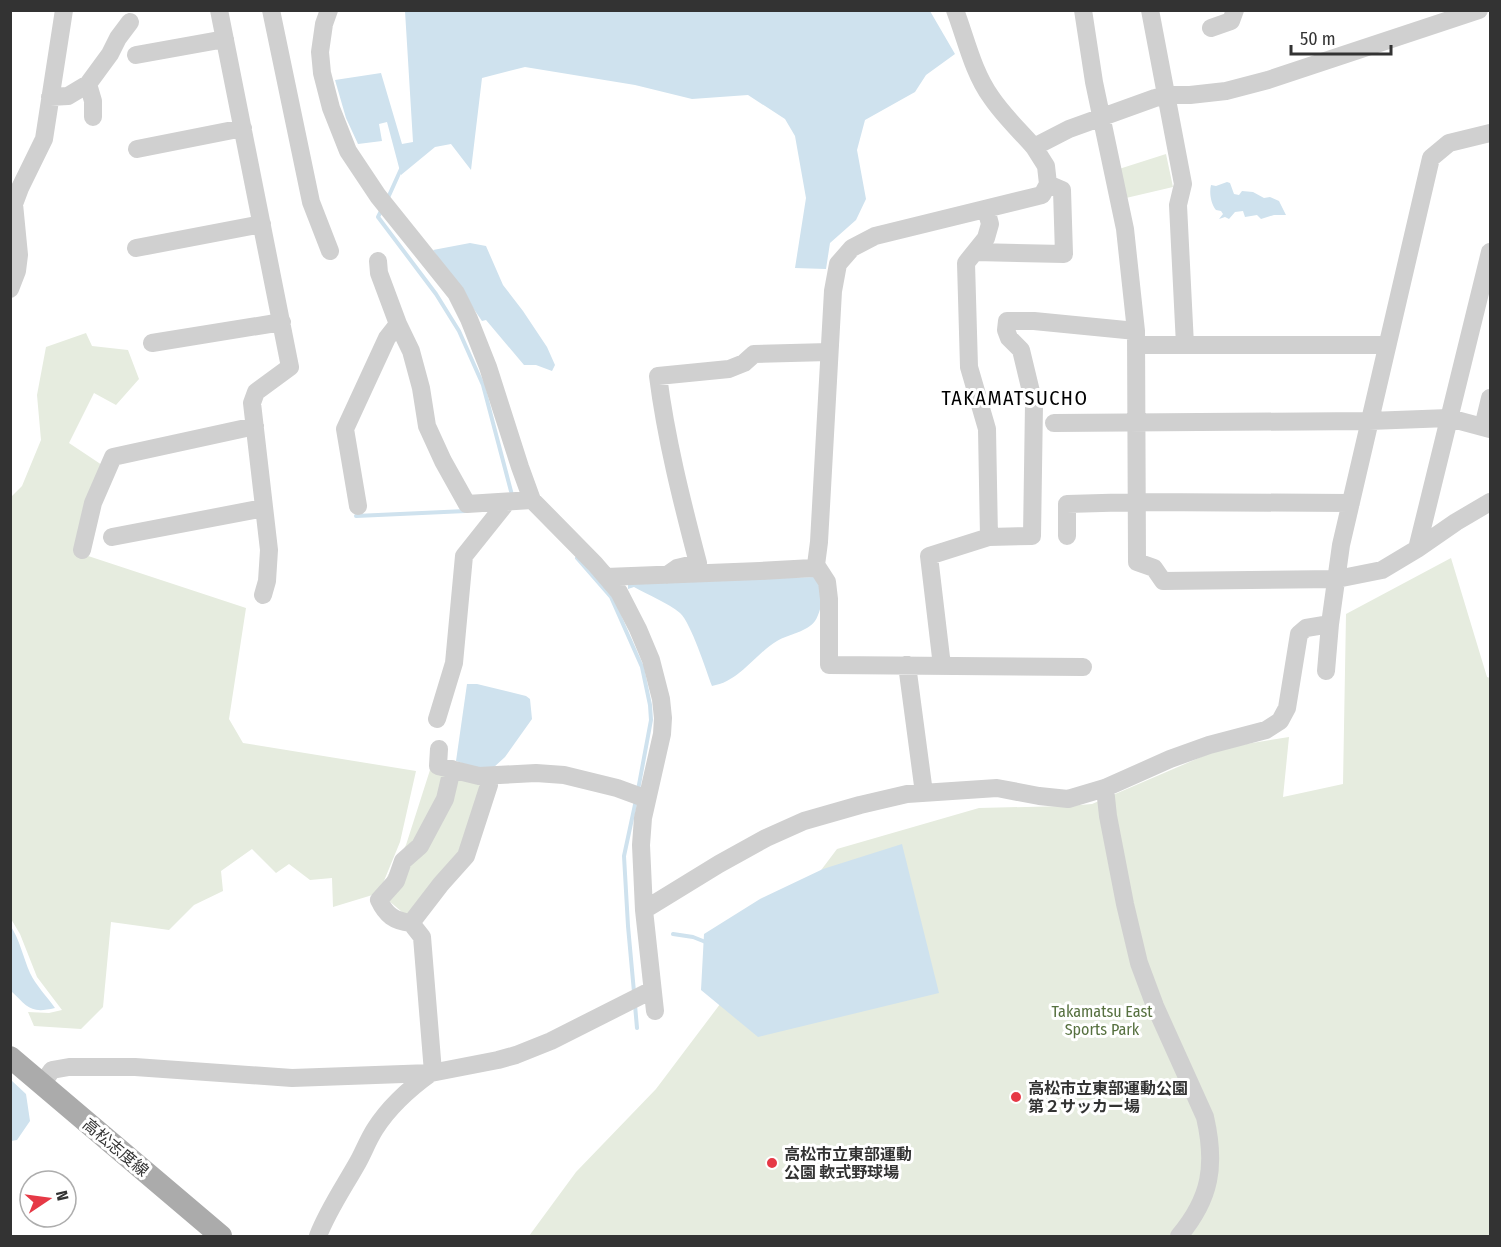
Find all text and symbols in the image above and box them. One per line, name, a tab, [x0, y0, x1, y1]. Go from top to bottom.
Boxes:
scale bar	[1291, 18, 1392, 56]
text: 50 m	[1300, 28, 1336, 50]
district label: TAKAMATSUCHO	[942, 386, 1089, 410]
park label: Takamatsu East Sports Park	[1052, 1002, 1153, 1039]
place label: 高松市立東部運動公園 第２サッカー場	[1028, 1079, 1188, 1116]
marker: 高松市立東部運動公園 第２サッカー場	[1009, 1090, 1023, 1104]
street label: 高松志度線	[79, 1114, 152, 1180]
place label: 高松市立東部運動 公園 軟式野球場	[784, 1145, 912, 1182]
marker: 高松市立東部運動 公園 軟式野球場	[765, 1156, 779, 1170]
north arrow	[18, 1169, 78, 1229]
text: N	[52, 1189, 72, 1203]

